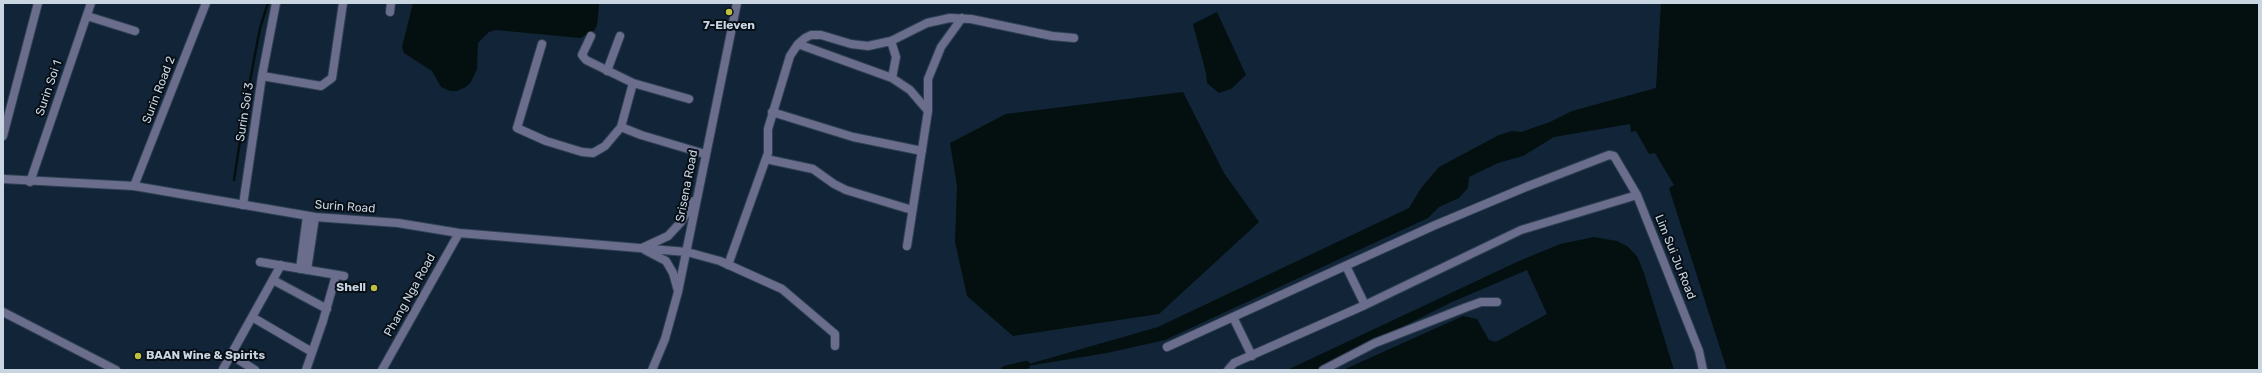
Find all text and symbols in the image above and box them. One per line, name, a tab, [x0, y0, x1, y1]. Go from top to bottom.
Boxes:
marker: 7-Eleven	[724, 7, 734, 17]
place label: 7-Eleven	[703, 19, 755, 33]
street label: Surin Road 2	[140, 54, 178, 126]
street label: Surin Soi 1	[33, 58, 65, 118]
street label: Surin Soi 3	[233, 81, 257, 143]
street label: Srisena Road	[673, 149, 701, 223]
street label: Surin Road	[314, 198, 376, 216]
street label: Lim Sui Ju Road	[1651, 213, 1699, 301]
street label: Phang Nga Road	[381, 251, 439, 339]
place label: Shell	[336, 281, 366, 295]
marker: Shell	[369, 283, 379, 293]
place label: BAAN Wine & Spirits	[146, 349, 265, 363]
marker: BAAN Wine & Spirits	[133, 351, 143, 361]

